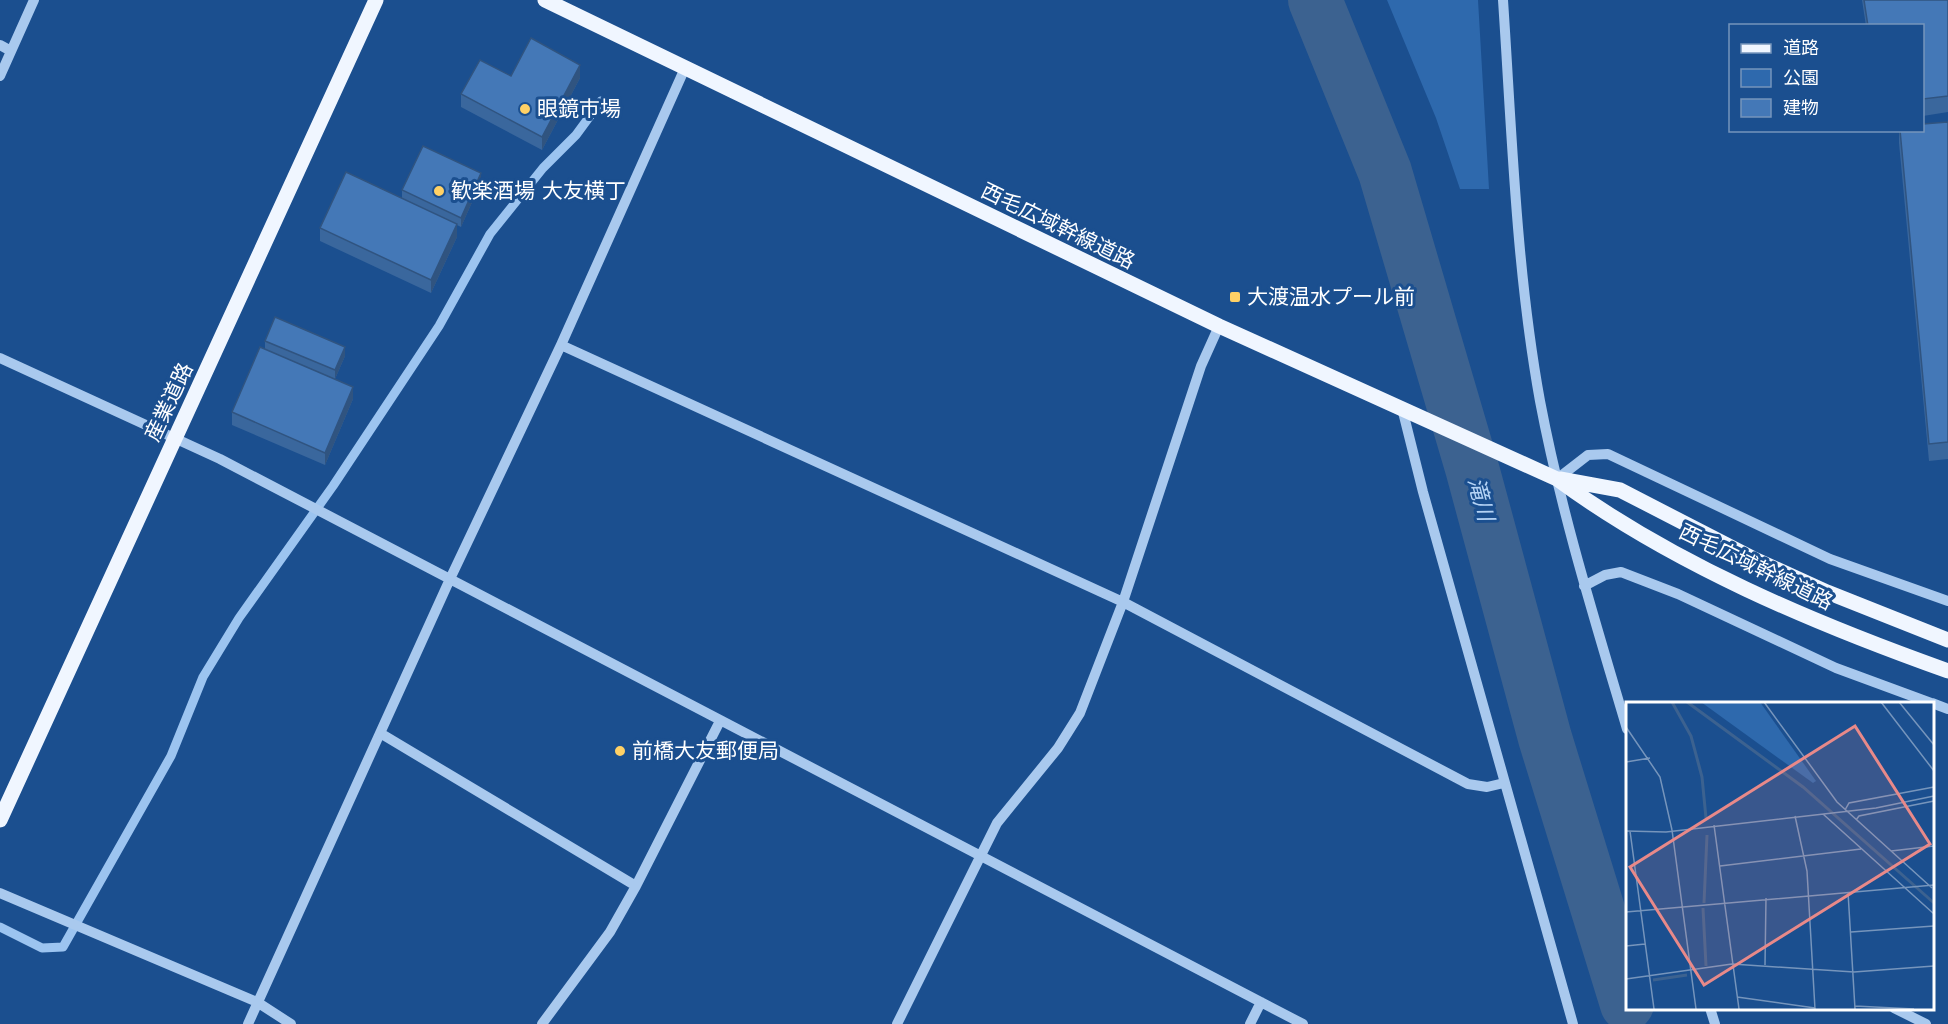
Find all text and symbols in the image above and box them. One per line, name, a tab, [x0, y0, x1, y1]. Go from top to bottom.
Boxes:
legend	[1729, 24, 1924, 132]
text: 道路	[1783, 37, 1819, 58]
text: 公園	[1783, 67, 1819, 88]
place label: 眼鏡市場	[537, 97, 621, 121]
text: 建物	[1783, 97, 1819, 118]
marker: 眼鏡市場	[518, 102, 532, 116]
street label: 西毛広域幹線道路	[977, 178, 1139, 274]
place label: 歓楽酒場 大友横丁	[451, 179, 626, 203]
marker: 歓楽酒場 大友横丁	[432, 184, 446, 198]
place label: 大渡温水プール前	[1247, 285, 1415, 309]
marker: 大渡温水プール前	[1228, 290, 1242, 304]
street label: 産業道路	[140, 359, 198, 445]
water label: 滝川	[1463, 475, 1499, 525]
street label: 西毛広域幹線道路	[1675, 519, 1837, 615]
inset map	[1626, 702, 1933, 1009]
place label: 前橋大友郵便局	[632, 739, 779, 763]
marker: 前橋大友郵便局	[613, 744, 627, 758]

